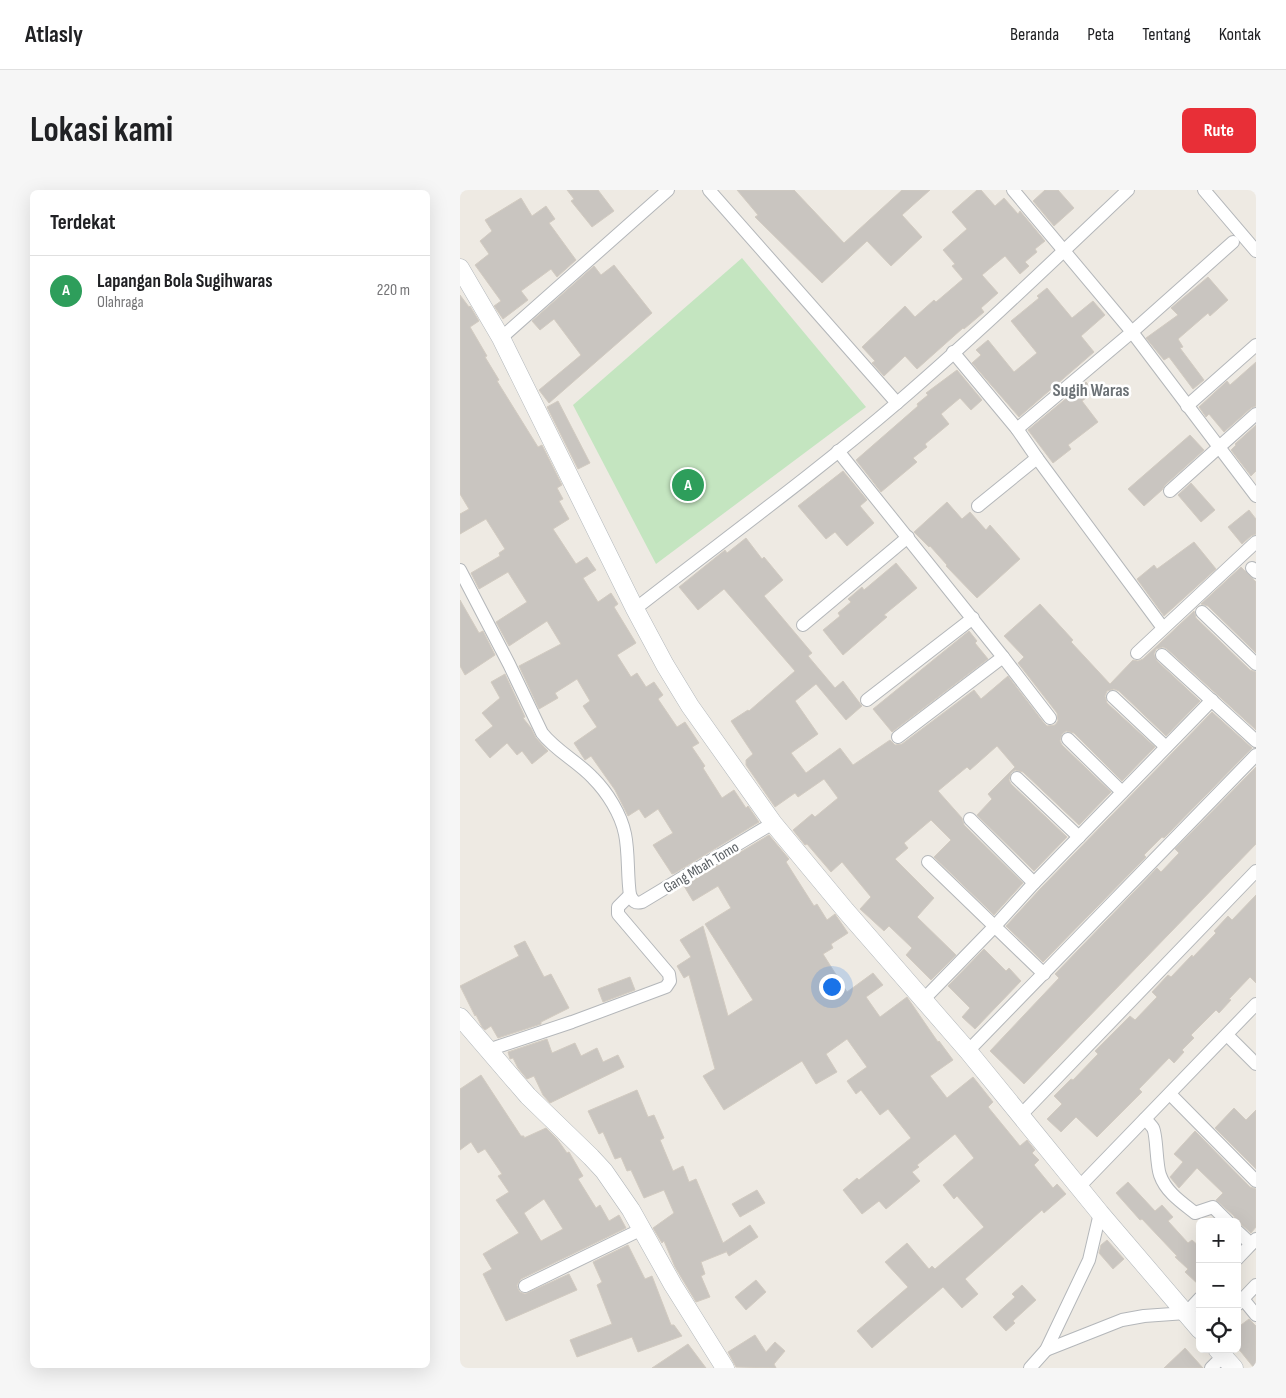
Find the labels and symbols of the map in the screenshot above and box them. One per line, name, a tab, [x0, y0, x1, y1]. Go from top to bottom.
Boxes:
district label: Sugih Waras	[1052, 380, 1130, 401]
pin: A	[672, 466, 704, 504]
street label: Gang Mbah Tomo	[660, 837, 743, 897]
your location	[819, 974, 845, 1000]

